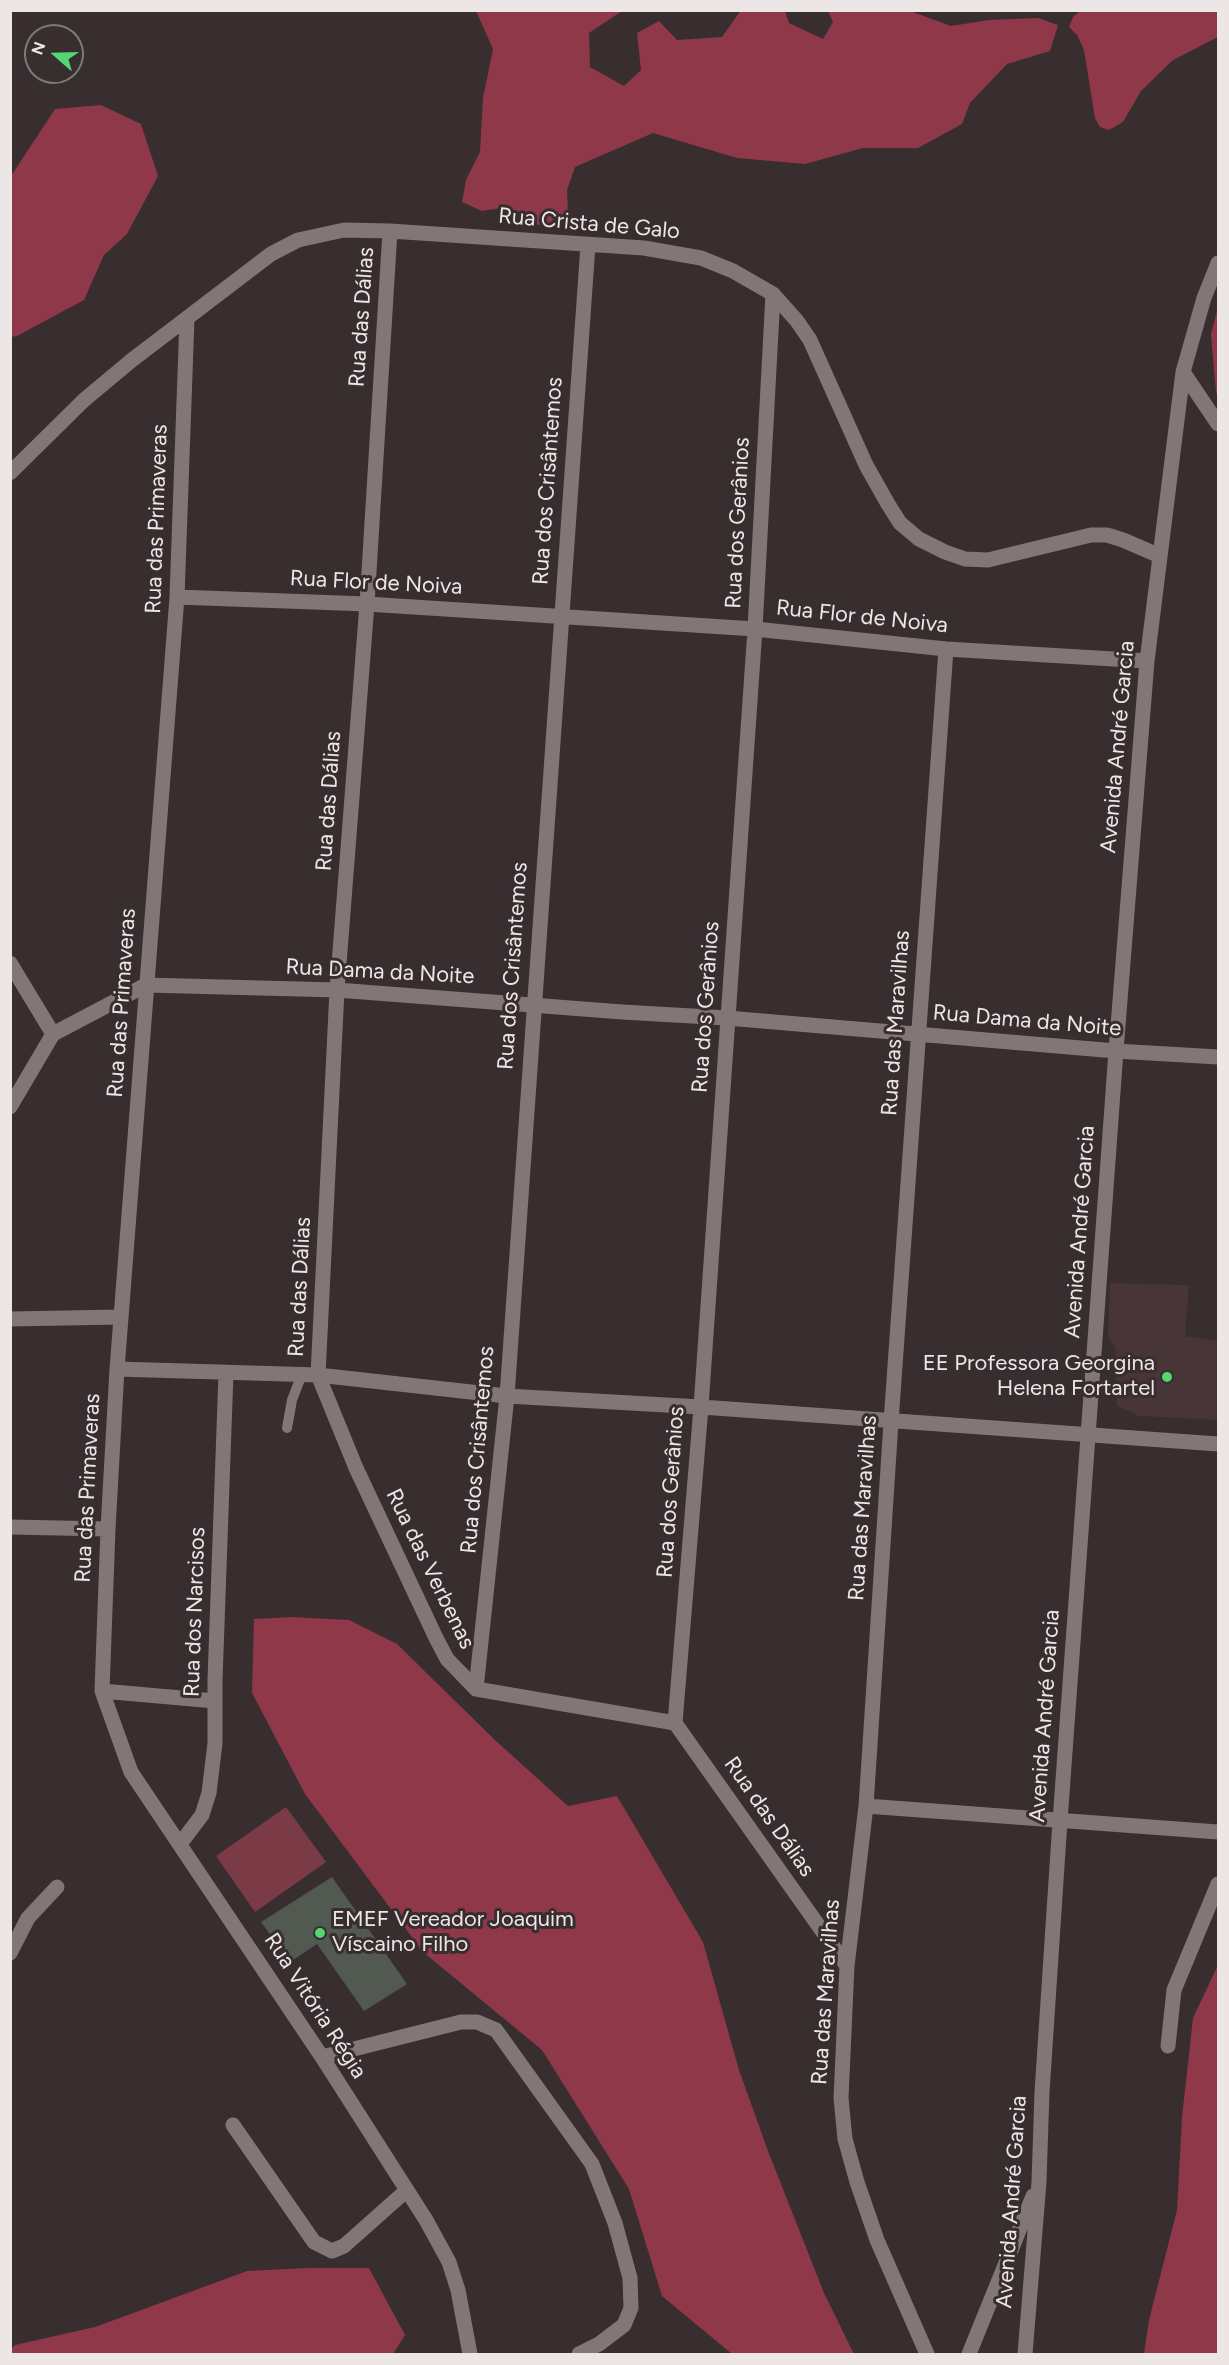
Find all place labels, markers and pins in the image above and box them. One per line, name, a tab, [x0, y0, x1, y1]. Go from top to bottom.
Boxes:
place label: EE Professora Georgina Helena Fortartel	[923, 1351, 1155, 1402]
marker: EE Professora Georgina Helena Fortartel	[1160, 1370, 1174, 1384]
place label: EMEF Vereador Joaquim Víscaino Filho	[332, 1907, 574, 1958]
marker: EMEF Vereador Joaquim Víscaino Filho	[313, 1926, 327, 1940]

